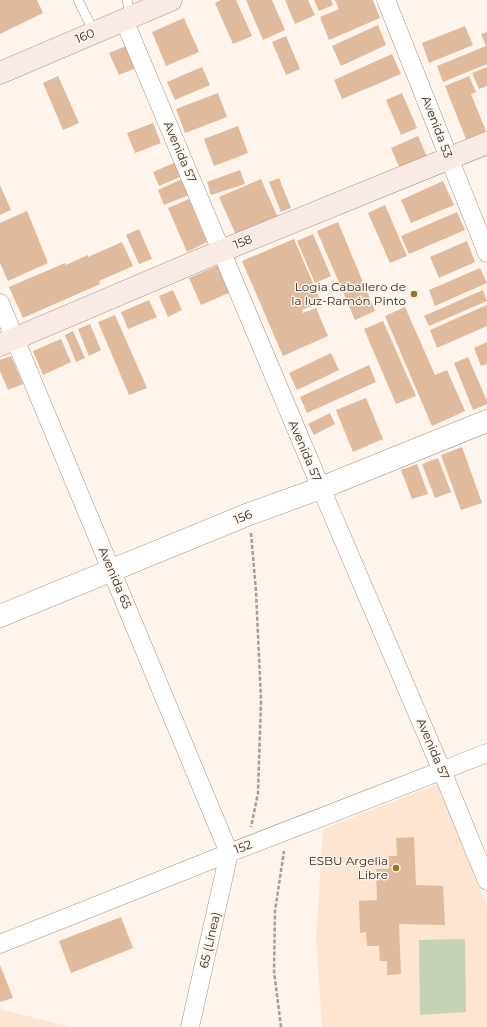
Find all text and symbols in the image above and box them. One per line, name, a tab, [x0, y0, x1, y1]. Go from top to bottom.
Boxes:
street label: 160	[73, 25, 97, 46]
street label: Avenida 53	[419, 94, 456, 160]
street label: Avenida 57	[161, 119, 200, 185]
street label: 158	[231, 231, 255, 252]
place label: Logia Caballero de la luz-Ramón Pinto	[291, 279, 406, 308]
marker: Logia Caballero de la luz-Ramón Pinto	[409, 289, 419, 299]
street label: Avenida 57	[286, 418, 325, 484]
street label: 156	[231, 506, 254, 527]
street label: Avenida 65	[96, 545, 135, 611]
street label: Avenida 57	[414, 716, 453, 782]
street label: 152	[232, 836, 254, 857]
place label: ESBU Argelia Libre	[309, 853, 388, 882]
marker: ESBU Argelia Libre	[391, 863, 401, 873]
street label: 65 (Línea)	[196, 910, 223, 970]

